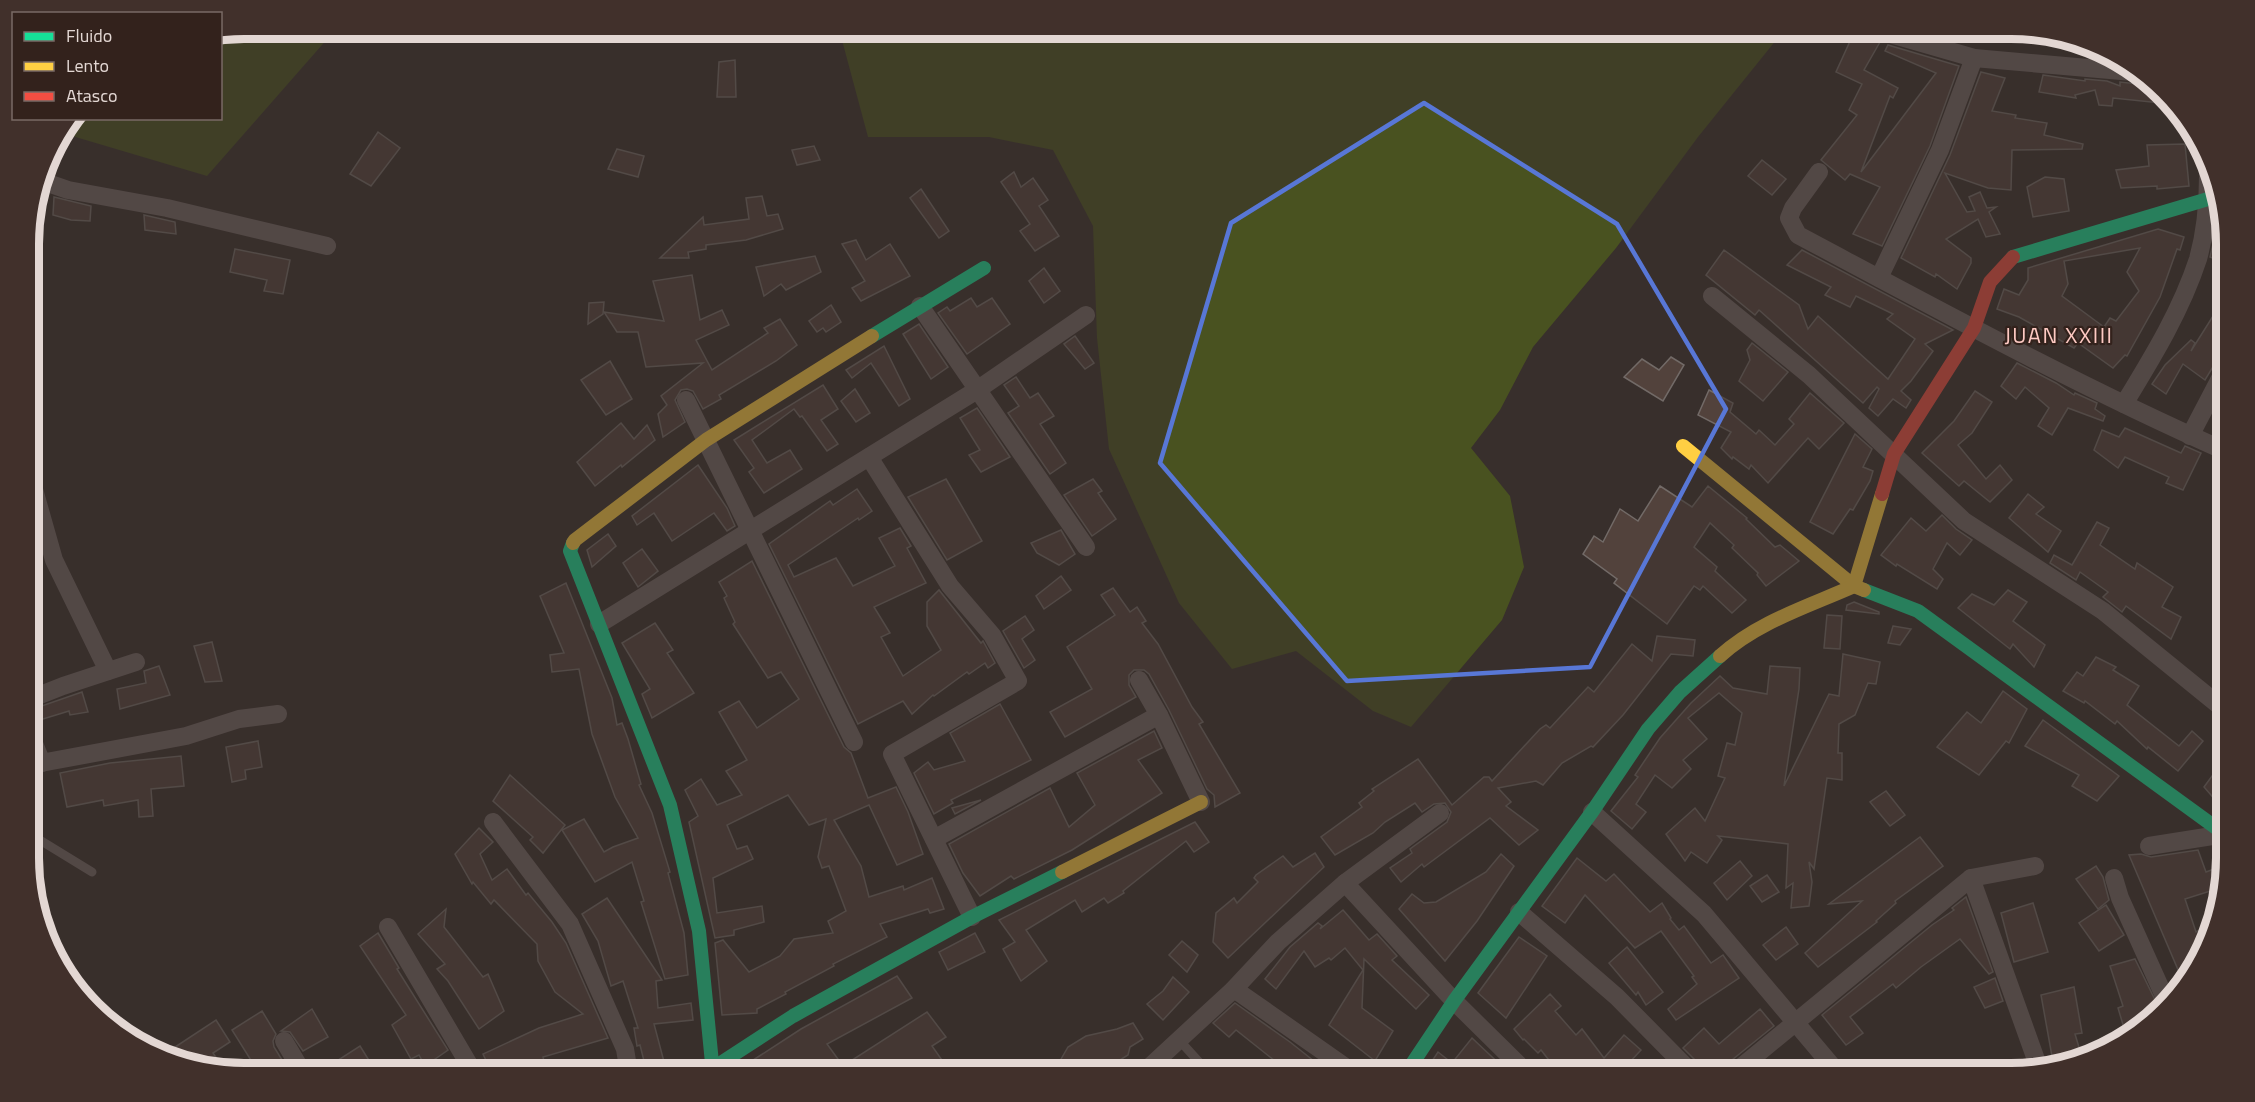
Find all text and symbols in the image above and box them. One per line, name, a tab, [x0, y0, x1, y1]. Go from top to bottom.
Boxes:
legend	[12, 12, 222, 120]
text: Fluido	[66, 22, 112, 49]
text: Lento	[66, 52, 109, 79]
text: Atasco	[66, 82, 117, 109]
district label: JUAN XXIII	[2005, 318, 2113, 352]

